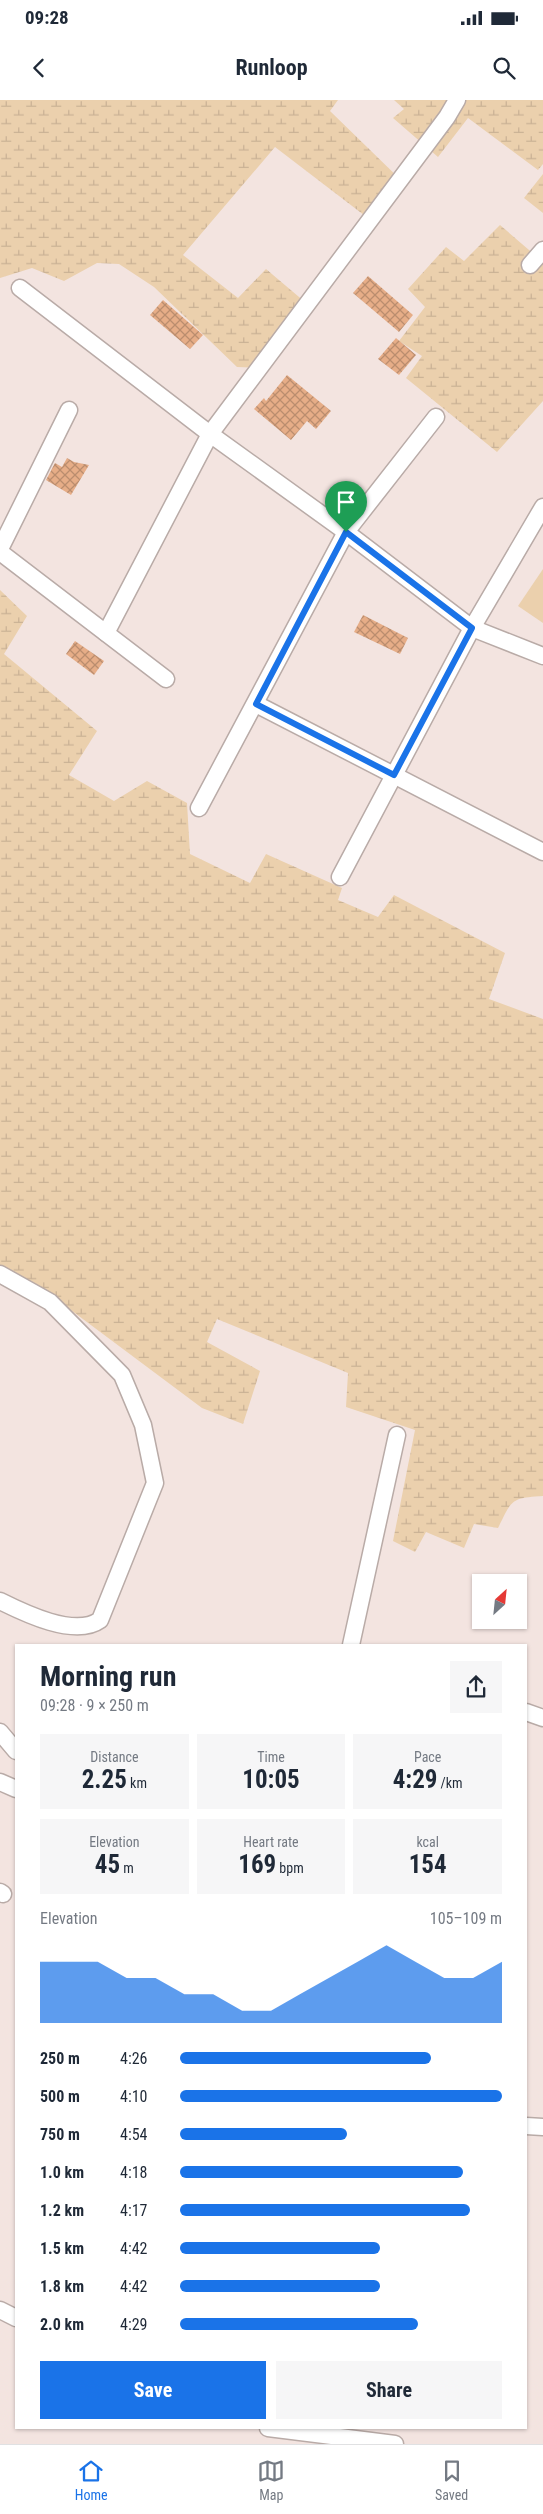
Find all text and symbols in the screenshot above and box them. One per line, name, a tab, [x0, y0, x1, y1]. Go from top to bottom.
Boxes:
text: 09:28	[25, 6, 69, 29]
icon: back	[25, 54, 53, 82]
icon: search	[490, 54, 518, 82]
text: Runloop	[235, 55, 308, 80]
pin	[325, 481, 367, 532]
icon: arrive	[332, 488, 360, 516]
north arrow	[472, 1574, 528, 1629]
map controls	[472, 1574, 527, 1629]
text: Morning run	[40, 1660, 176, 1693]
button: share	[450, 1661, 502, 1713]
text: 09:28 · 9 × 250 m	[40, 1696, 149, 1715]
text: Distance	[90, 1749, 138, 1765]
text: Time	[257, 1749, 285, 1765]
text: Pace	[414, 1749, 441, 1765]
text: 2.25	[82, 1765, 127, 1794]
text: 10:05	[242, 1765, 300, 1794]
text: 4:29	[393, 1765, 437, 1794]
text: km	[127, 1775, 147, 1791]
text: /km	[437, 1775, 463, 1791]
text: Elevation	[89, 1834, 140, 1850]
text: Heart rate	[243, 1834, 299, 1850]
text: kcal	[416, 1834, 439, 1850]
text: 45	[95, 1850, 120, 1879]
text: 169	[238, 1850, 276, 1879]
text: 154	[409, 1850, 447, 1879]
text: m	[120, 1860, 134, 1876]
text: bpm	[276, 1860, 304, 1876]
text: Elevation	[40, 1909, 98, 1928]
text: 105–109 m	[430, 1909, 502, 1928]
text: 250 m	[40, 2049, 80, 2068]
text: 4:26	[120, 2049, 147, 2068]
text: 500 m	[40, 2087, 80, 2106]
text: 4:10	[120, 2087, 147, 2106]
text: 750 m	[40, 2125, 80, 2144]
text: 4:54	[120, 2125, 147, 2144]
text: 1.0 km	[40, 2163, 84, 2182]
text: 4:18	[120, 2163, 147, 2182]
text: 1.2 km	[40, 2201, 84, 2220]
text: 4:17	[120, 2201, 147, 2220]
text: 1.5 km	[40, 2239, 84, 2258]
text: 4:42	[120, 2239, 147, 2258]
text: 1.8 km	[40, 2277, 84, 2296]
text: 4:42	[120, 2277, 147, 2296]
text: 2.0 km	[40, 2315, 84, 2334]
text: 4:29	[120, 2315, 147, 2334]
button: Save	[40, 2361, 266, 2419]
button: Share	[276, 2361, 502, 2419]
tab: Home	[75, 2457, 108, 2503]
tab: Map	[257, 2457, 285, 2503]
tab: Saved	[435, 2457, 468, 2503]

